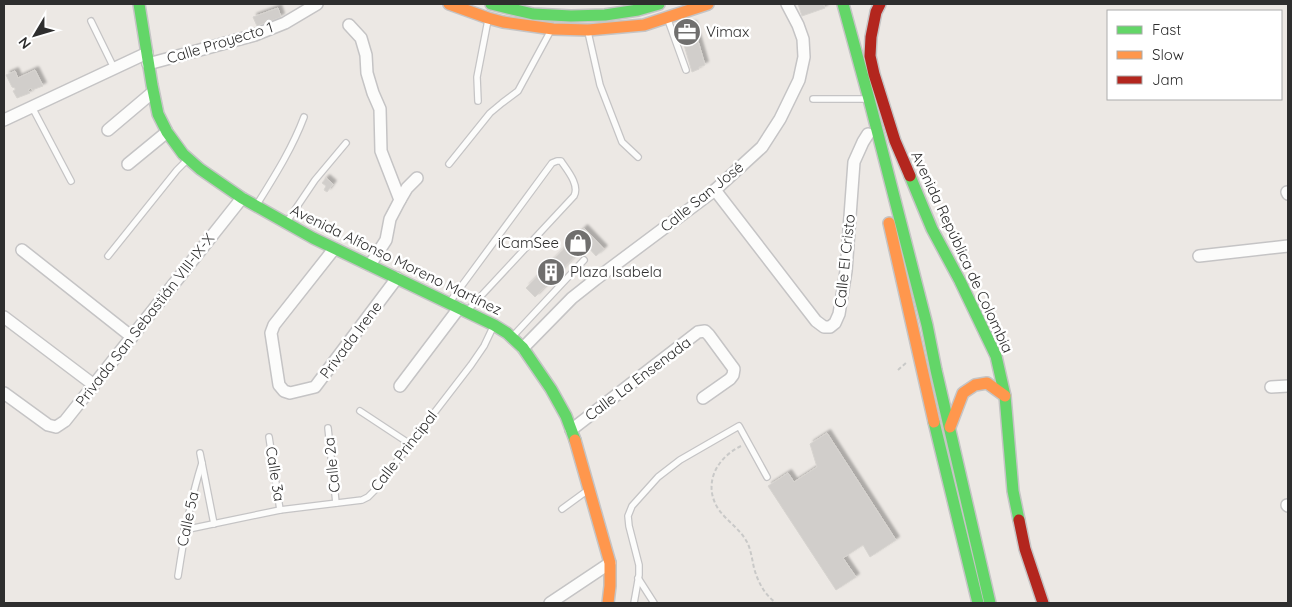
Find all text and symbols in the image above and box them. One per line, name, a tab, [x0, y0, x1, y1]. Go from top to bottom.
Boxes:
north arrow	[10, 10, 60, 60]
legend	[1107, 10, 1282, 100]
street label: Calle Proyecto 1	[164, 17, 275, 68]
office icon: Vimax	[672, 17, 702, 47]
text: Fast	[1152, 20, 1181, 39]
place label: Vimax	[706, 22, 749, 41]
text: N	[14, 33, 35, 53]
text: Slow	[1152, 45, 1184, 64]
text: Jam	[1152, 70, 1183, 89]
street label: Avenida República de Colombia	[907, 148, 1018, 356]
street label: Calle San José	[656, 157, 747, 236]
street label: Avenida Alfonso Moreno Martínez	[287, 200, 505, 319]
street label: Calle El Cristo	[830, 213, 859, 309]
shop icon: iCamSee	[563, 228, 593, 258]
street label: Privada San Sebastián VIII-IX-X	[71, 229, 218, 410]
place label: iCamSee	[498, 233, 559, 252]
building icon: Plaza Isabela	[536, 257, 566, 287]
place label: Plaza Isabela	[570, 262, 662, 281]
street label: Privada Irene	[315, 297, 386, 382]
street label: Calle La Ensenada	[581, 332, 695, 425]
street label: Calle Principal	[366, 406, 441, 495]
street label: Calle 2a	[319, 436, 344, 494]
street label: Calle 3a	[262, 445, 289, 503]
street label: Calle 5a	[172, 490, 203, 548]

